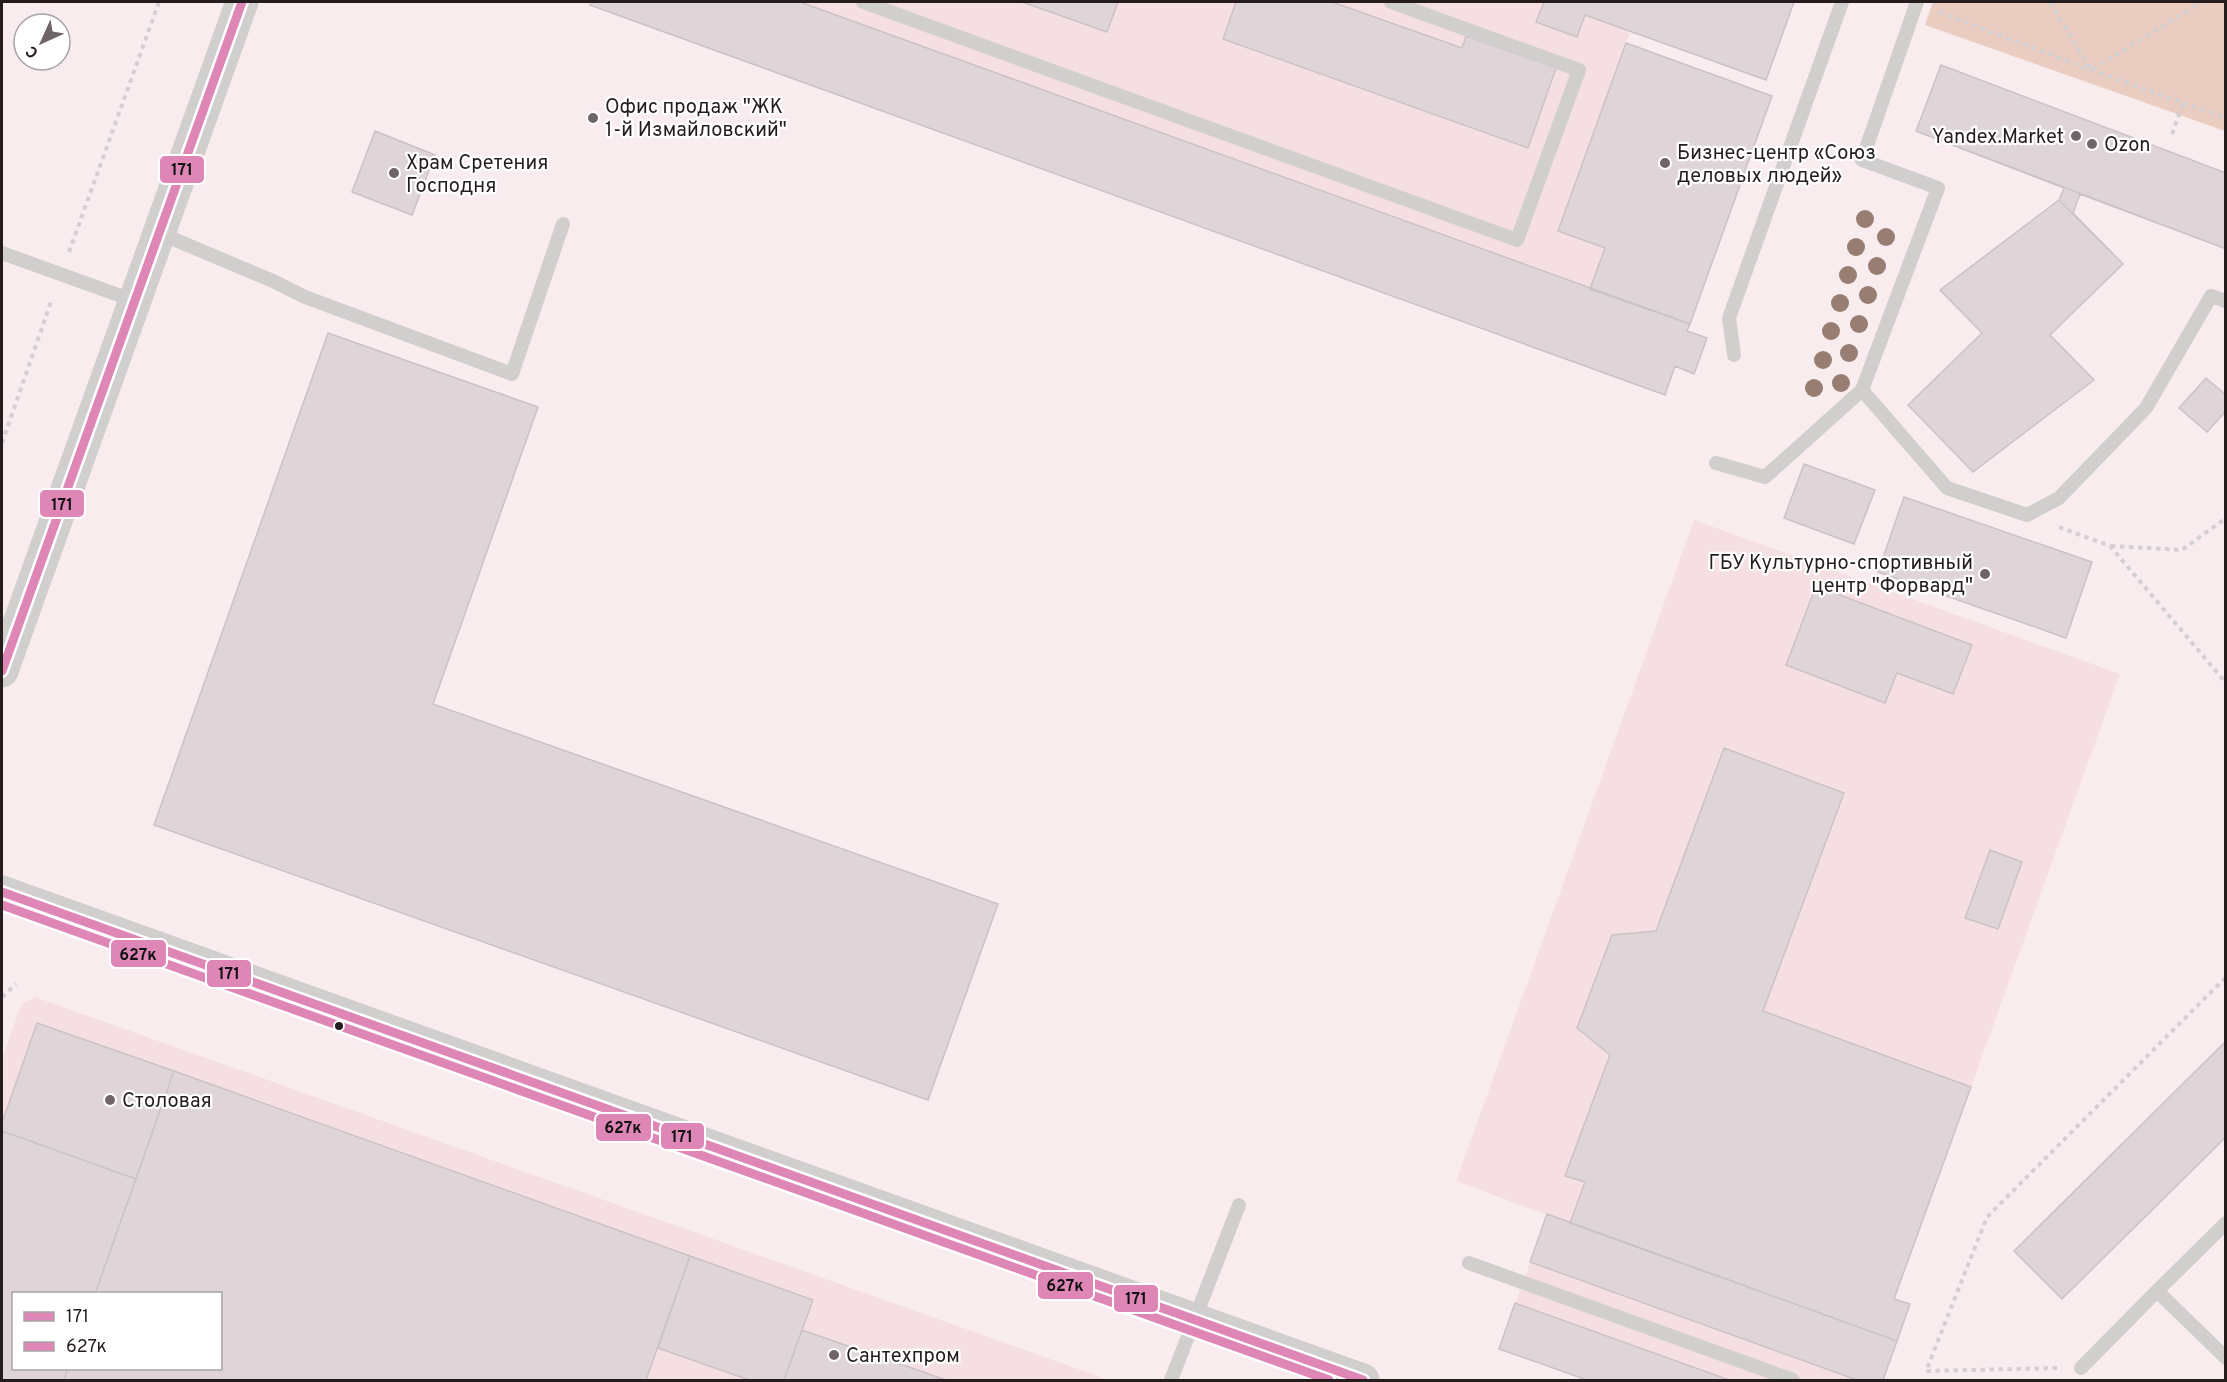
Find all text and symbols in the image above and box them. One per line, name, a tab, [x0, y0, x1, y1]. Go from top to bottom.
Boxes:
north arrow	[12, 12, 72, 72]
text: С	[22, 41, 43, 62]
place label: Офис продаж "ЖК 1-й Измайловский"	[605, 95, 787, 144]
marker: Офис продаж "ЖК 1-й Измайловский"	[586, 111, 600, 125]
place label: Yandex.Market	[1932, 125, 2064, 151]
marker: Yandex.Market	[2069, 129, 2083, 143]
place label: Ozon	[2104, 133, 2150, 159]
marker: Ozon	[2085, 137, 2099, 151]
place label: Бизнес-центр «Союз деловых людей»	[1677, 141, 1876, 190]
place label: Храм Сретения Господня	[406, 151, 548, 200]
line badge: 171	[159, 155, 205, 184]
marker: Бизнес-центр «Союз деловых людей»	[1658, 156, 1672, 170]
text: 171	[171, 161, 193, 181]
marker: Храм Сретения Господня	[387, 166, 401, 180]
line badge: 171	[39, 489, 85, 518]
text: 171	[51, 496, 73, 516]
place label: ГБУ Культурно-спортивный центр "Форвард"	[1709, 551, 1973, 600]
marker: ГБУ Культурно-спортивный центр "Форвард"	[1978, 567, 1992, 581]
line badge: 627к	[110, 939, 167, 968]
text: 627к	[119, 946, 157, 966]
line badge: 171	[206, 959, 252, 988]
text: 171	[218, 965, 240, 985]
unlabelled marker	[333, 1020, 345, 1032]
place label: Столовая	[122, 1089, 212, 1115]
marker: Столовая	[103, 1093, 117, 1107]
line badge: 627к	[595, 1113, 652, 1142]
text: 627к	[604, 1119, 642, 1139]
line badge: 171	[660, 1122, 705, 1150]
text: 171	[671, 1128, 693, 1148]
line badge: 627к	[1037, 1271, 1094, 1300]
text: 627к	[1046, 1277, 1084, 1297]
line badge: 171	[1113, 1284, 1159, 1313]
text: 171	[1125, 1290, 1147, 1310]
legend	[12, 1292, 222, 1370]
text: 171	[66, 1306, 89, 1329]
text: 627к	[66, 1336, 107, 1359]
place label: Сантехпром	[846, 1344, 960, 1370]
marker: Сантехпром	[827, 1348, 841, 1362]

